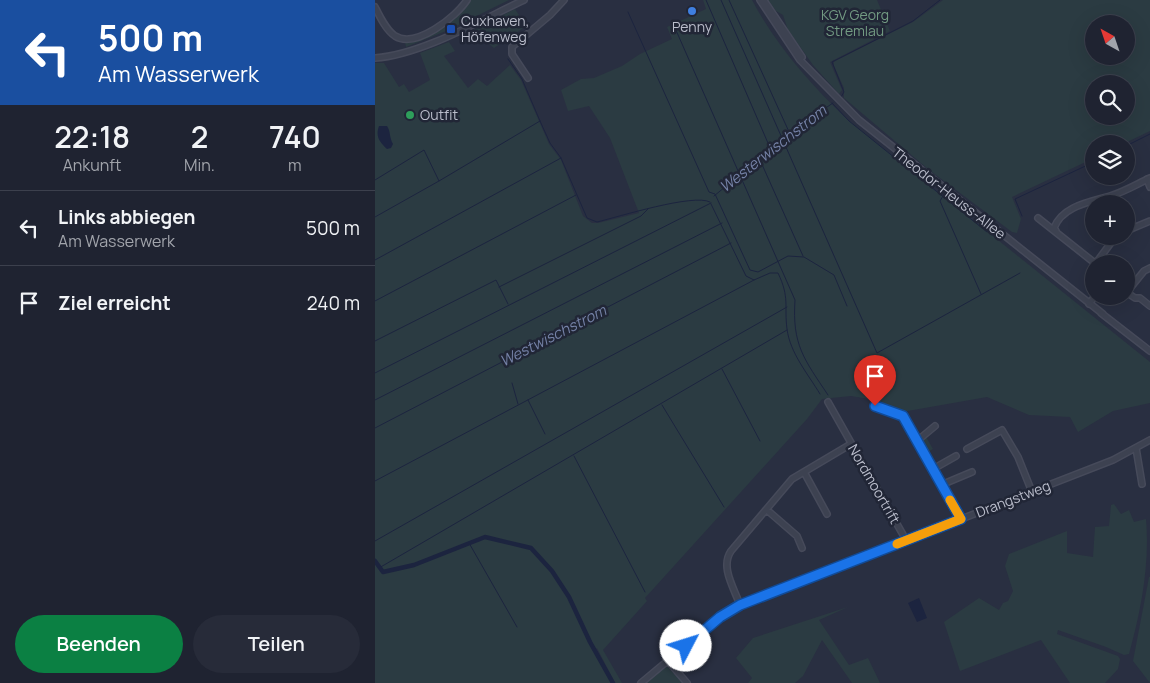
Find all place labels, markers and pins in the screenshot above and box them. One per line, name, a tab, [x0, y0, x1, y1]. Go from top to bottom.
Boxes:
marker: Penny	[686, 5, 698, 17]
place label: Cuxhaven, Höfenweg	[461, 11, 529, 46]
place label: Penny	[672, 17, 713, 36]
marker: Cuxhaven, Höfenweg	[445, 23, 457, 35]
place label: Outfit	[420, 105, 458, 124]
marker: Outfit	[404, 109, 416, 121]
pin	[854, 355, 896, 406]

